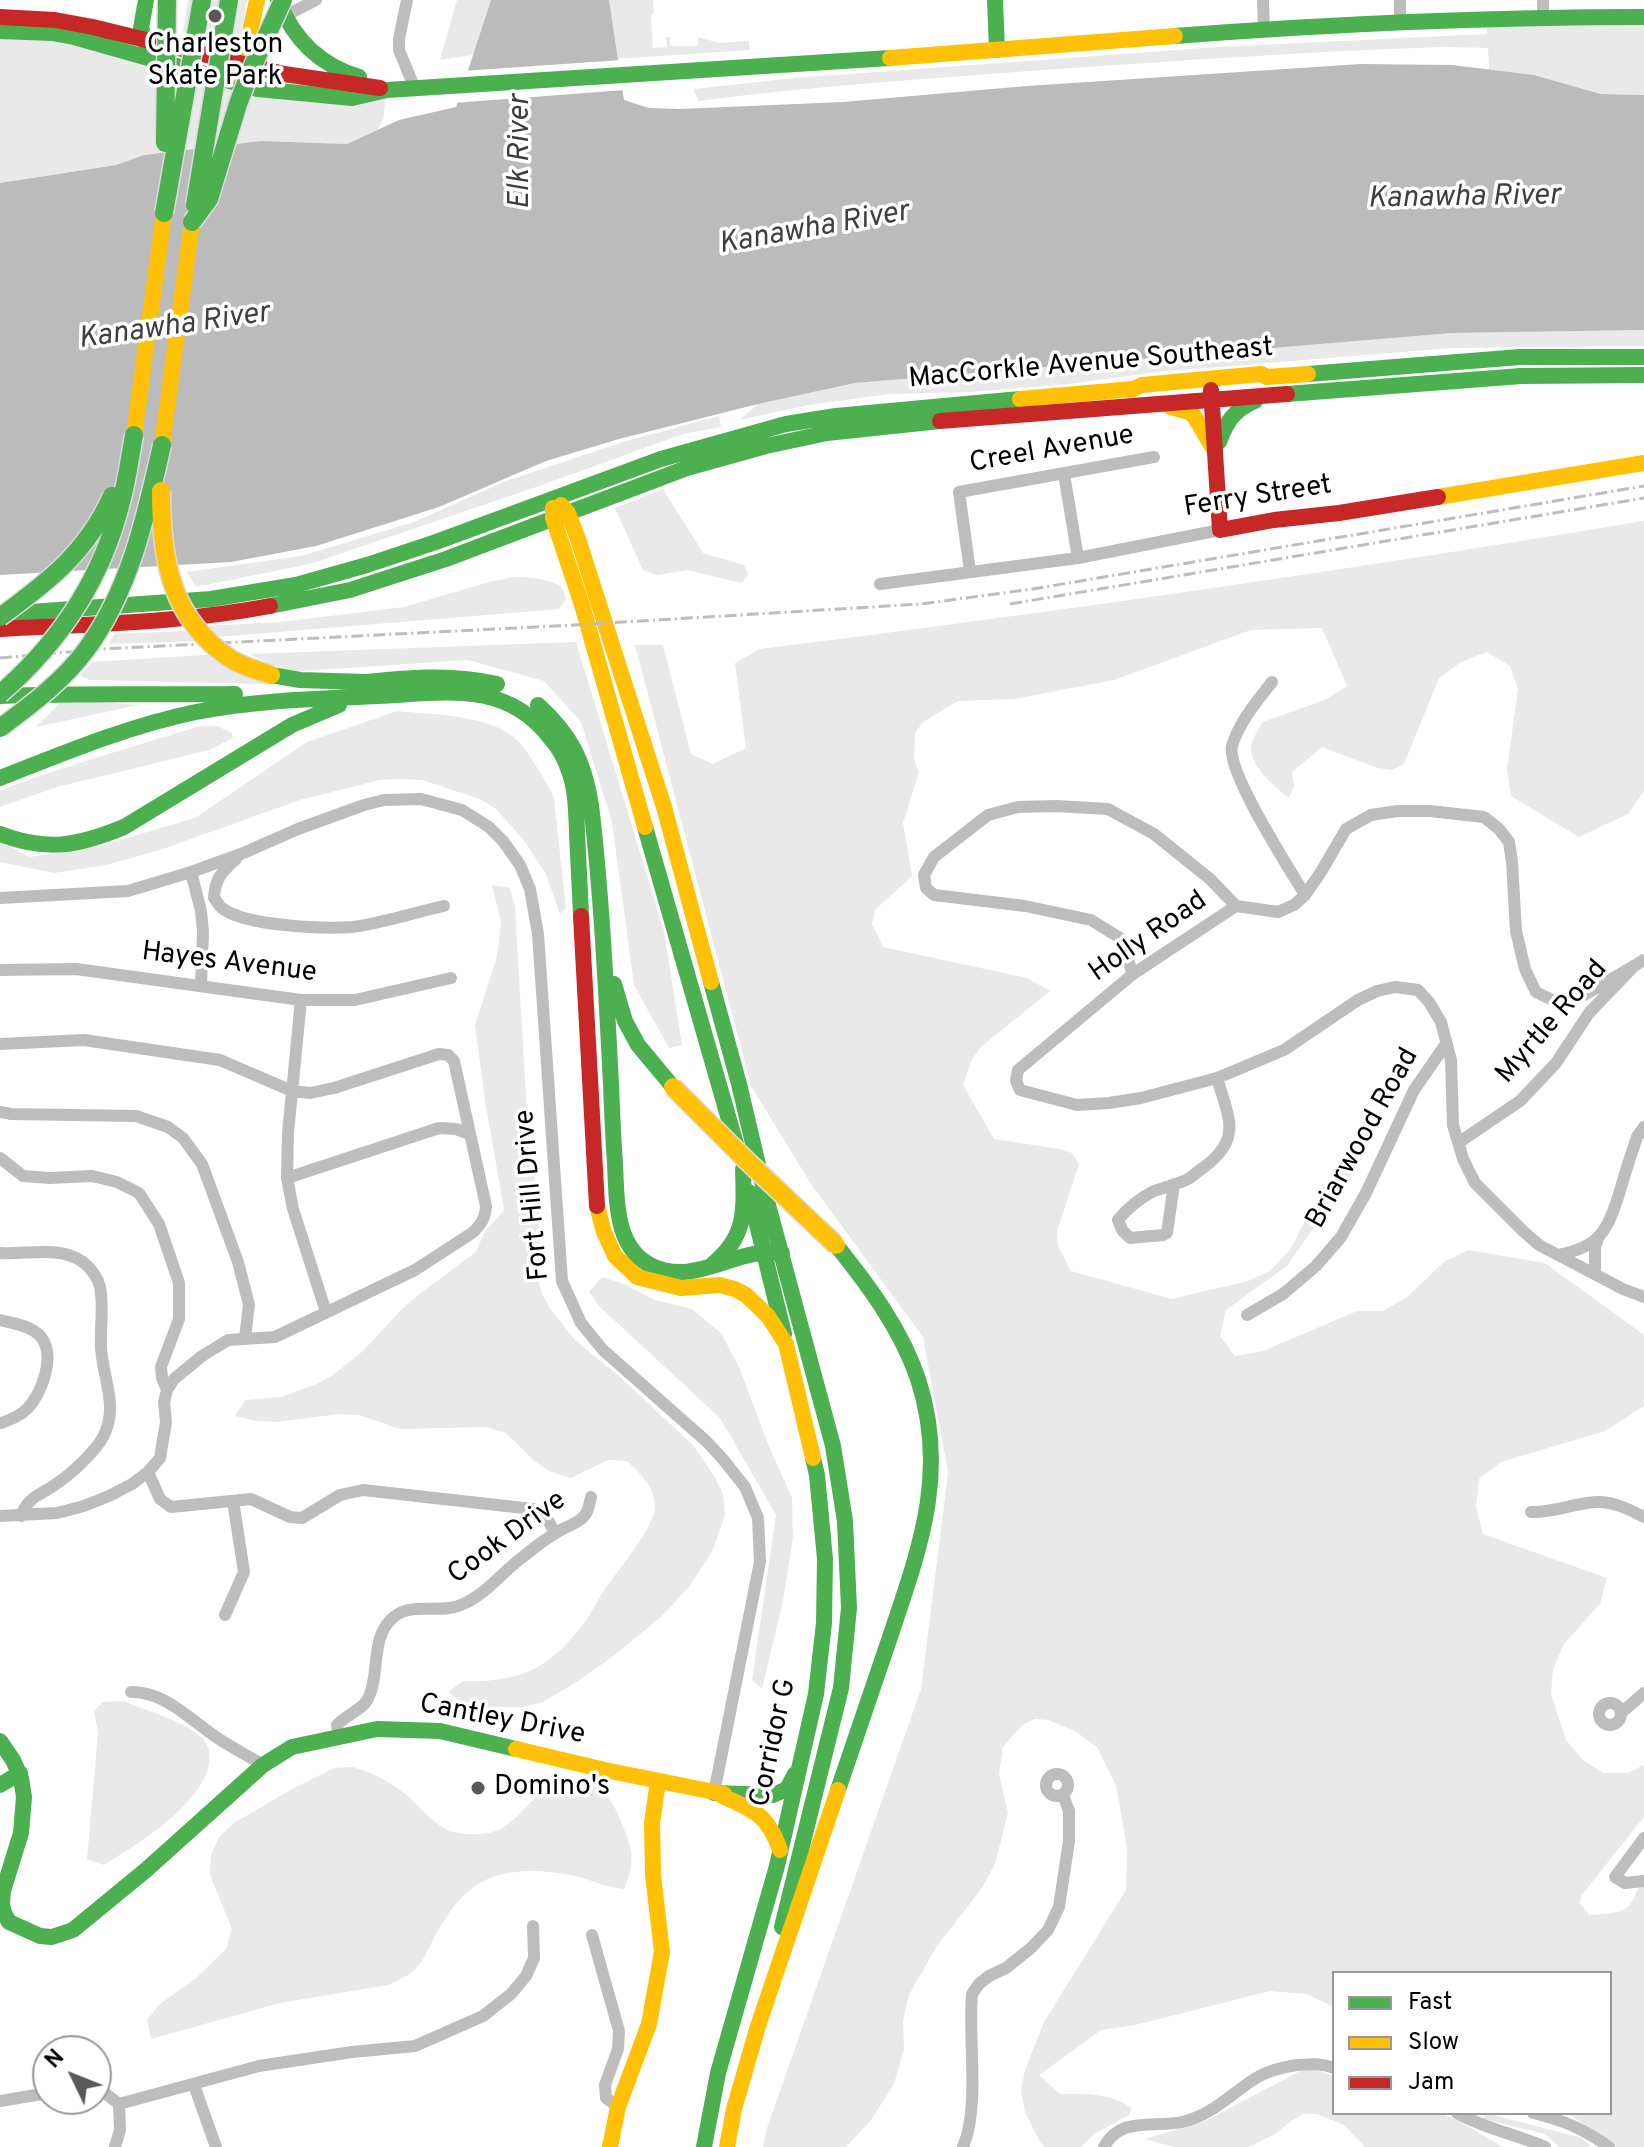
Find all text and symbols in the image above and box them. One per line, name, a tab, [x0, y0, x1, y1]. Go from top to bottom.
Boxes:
marker: Charleston Skate Park	[206, 7, 224, 25]
place label: Charleston Skate Park	[147, 29, 283, 95]
water label: Elk River	[504, 95, 540, 209]
water label: Kanawha River	[1367, 179, 1561, 219]
water label: Kanawha River	[716, 196, 912, 264]
water label: Kanawha River	[76, 297, 272, 359]
street label: MacCorkle Avenue Southeast	[907, 332, 1275, 398]
street label: Creel Avenue	[967, 420, 1137, 482]
street label: Ferry Street	[1182, 470, 1334, 526]
street label: Holly Road	[1084, 885, 1214, 991]
street label: Hayes Avenue	[140, 937, 318, 991]
street label: Myrtle Road	[1490, 954, 1616, 1092]
street label: Briarwood Road	[1301, 1043, 1427, 1235]
street label: Fort Hill Drive	[510, 1108, 558, 1282]
street label: Cook Drive	[442, 1485, 574, 1593]
street label: Corridor G	[745, 1676, 805, 1810]
street label: Cantley Drive	[416, 1688, 588, 1754]
place label: Domino's	[494, 1771, 610, 1805]
marker: Domino's	[469, 1779, 487, 1797]
legend	[1332, 1971, 1612, 2115]
text: Fast	[1408, 1988, 1452, 2018]
text: Slow	[1408, 2028, 1459, 2058]
north arrow	[32, 2035, 112, 2115]
text: N	[40, 2045, 71, 2075]
text: Jam	[1408, 2068, 1454, 2098]

